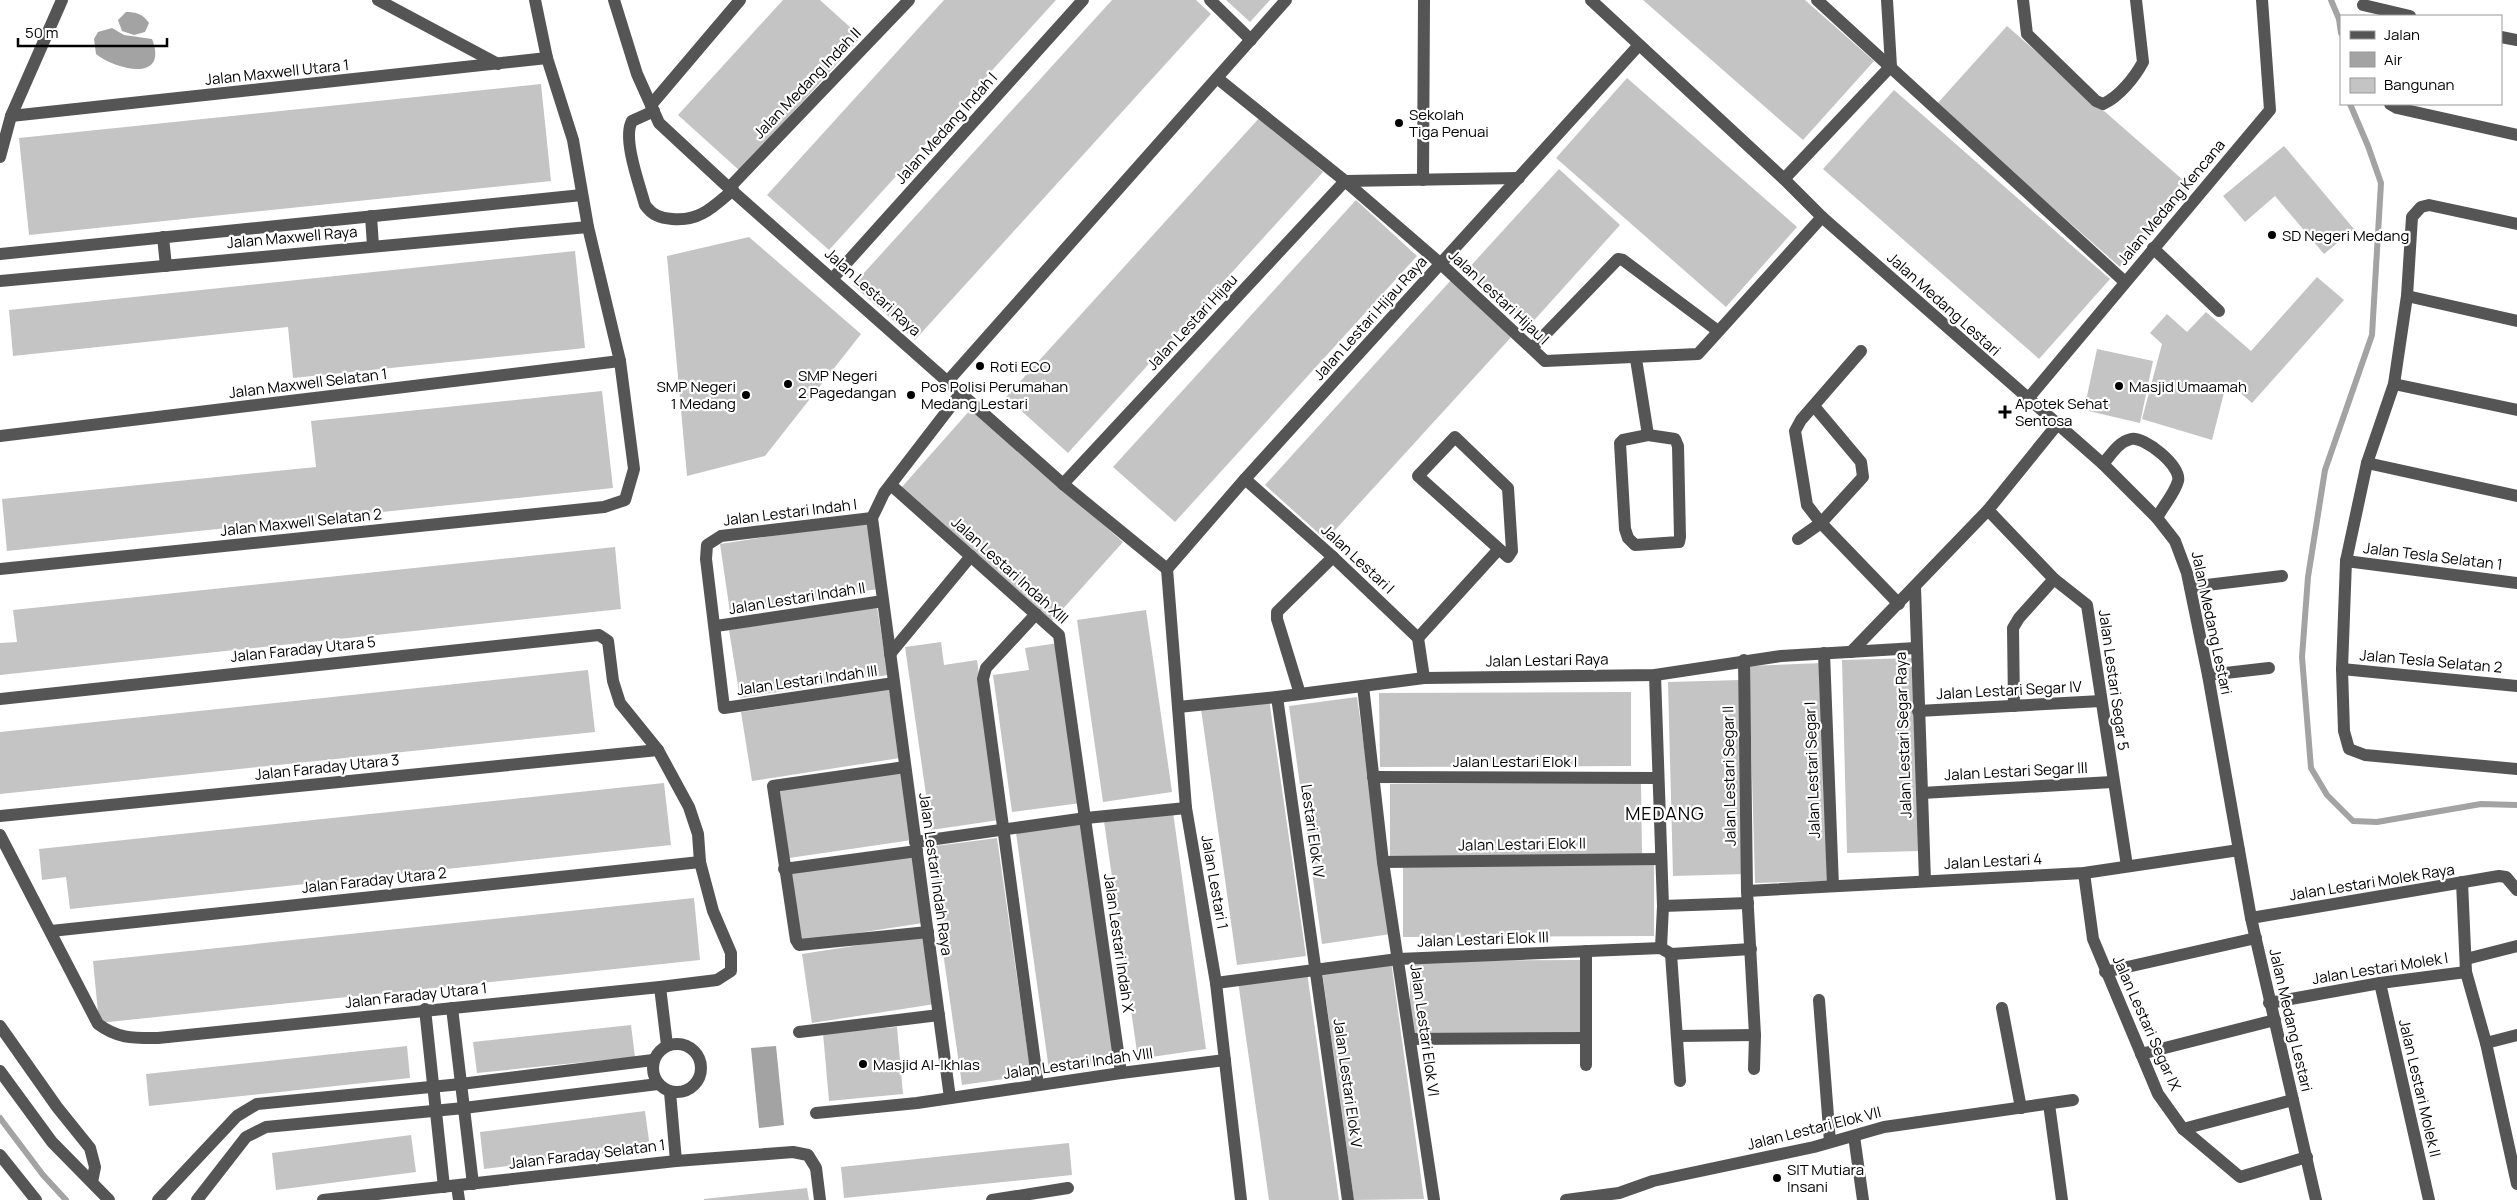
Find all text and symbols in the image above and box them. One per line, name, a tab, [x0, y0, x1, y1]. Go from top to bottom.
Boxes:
scale bar	[18, 15, 166, 47]
legend	[2340, 15, 2502, 105]
text: 50 m	[25, 22, 59, 43]
street label: Jalan Medang Indah II	[748, 23, 866, 143]
text: Jalan	[2384, 24, 2420, 45]
text: Air	[2384, 49, 2403, 70]
street label: Jalan Maxwell Utara 1	[204, 54, 350, 90]
street label: Jalan Medang Indah I	[890, 68, 1002, 188]
text: Bangunan	[2384, 74, 2454, 95]
place label: Sekolah Tiga Penuai	[1409, 104, 1489, 142]
marker: Sekolah Tiga Penuai	[1393, 117, 1405, 129]
street label: Jalan Medang Kencana	[2112, 135, 2230, 269]
street label: Jalan Maxwell Raya	[226, 221, 358, 253]
place label: SD Negeri Medang	[2282, 225, 2409, 246]
marker: SD Negeri Medang	[2266, 229, 2278, 241]
street label: Jalan Lestari Raya	[820, 243, 926, 341]
street label: Jalan Lestari Hijau I	[1444, 245, 1554, 349]
street label: Jalan Medang Lestari	[1883, 247, 2005, 361]
street label: Jalan Lestari Hijau Raya	[1308, 251, 1432, 385]
street label: Jalan Lestari Hijau	[1142, 269, 1242, 375]
place label: Roti ECO	[990, 356, 1051, 377]
marker: Roti ECO	[974, 360, 986, 372]
street label: Jalan Maxwell Selatan 1	[227, 363, 389, 403]
place label: SMP Negeri 2 Pagedangan	[798, 365, 897, 403]
place label: SMP Negeri 1 Medang	[656, 376, 736, 414]
place label: Pos Polisi Perumahan Medang Lestari	[921, 376, 1068, 414]
place label: Masjid Umaamah	[2129, 376, 2247, 397]
marker: SMP Negeri 2 Pagedangan	[782, 378, 794, 390]
marker: Masjid Umaamah	[2113, 380, 2125, 392]
marker: SMP Negeri 1 Medang	[740, 389, 752, 401]
marker: Pos Polisi Perumahan Medang Lestari	[905, 389, 917, 401]
place label: Apotek Sehat Sentosa	[2015, 393, 2108, 431]
marker: Apotek Sehat Sentosa	[1999, 406, 2011, 418]
street label: Jalan Lestari Indah I	[722, 493, 858, 531]
street label: Jalan Maxwell Selatan 2	[219, 503, 383, 541]
street label: Jalan Lestari Indah XIII	[947, 512, 1073, 628]
street label: Jalan Lestari I	[1317, 520, 1399, 598]
street label: Jalan Tesla Selatan 1	[2362, 537, 2504, 575]
street label: Jalan Medang Lestari	[2187, 549, 2237, 697]
street label: Jalan Lestari Indah II	[727, 577, 867, 619]
street label: Jalan Lestari Segar 5	[2094, 608, 2134, 752]
street label: Jalan Faraday Utara 5	[229, 631, 377, 667]
street label: Jalan Tesla Selatan 2	[2359, 644, 2503, 678]
street label: Jalan Lestari Raya	[1485, 648, 1609, 672]
street label: Jalan Lestari Segar Raya	[1890, 651, 1916, 819]
street label: Jalan Lestari Indah III	[735, 660, 879, 700]
street label: Jalan Lestari Segar IV	[1936, 676, 2082, 704]
street label: Jalan Lestari Segar I	[1799, 701, 1825, 839]
street label: Jalan Lestari Segar II	[1717, 706, 1741, 846]
street label: Jalan Faraday Utara 3	[254, 749, 400, 785]
street label: Jalan Lestari Elok I	[1453, 751, 1577, 772]
street label: Jalan Lestari Segar III	[1944, 757, 2088, 785]
street label: Lestari Elok IV	[1296, 783, 1330, 879]
street label: Jalan Lestari Indah Raya	[914, 791, 958, 957]
district label: MEDANG	[1625, 801, 1705, 825]
street label: Jalan Lestari Elok II	[1458, 832, 1586, 856]
street label: Jalan Lestari 1	[1196, 833, 1234, 931]
street label: Jalan Lestari 4	[1943, 848, 2043, 874]
street label: Jalan Lestari Molek Raya	[2288, 859, 2456, 905]
street label: Jalan Faraday Utara 2	[300, 862, 448, 898]
street label: Jalan Lestari Indah X	[1099, 872, 1139, 1014]
street label: Jalan Lestari Elok III	[1417, 926, 1549, 952]
street label: Jalan Medang Lestari	[2264, 947, 2318, 1093]
street label: Jalan Lestari Molek I	[2311, 947, 2449, 989]
street label: Jalan Lestari Segar IX	[2108, 952, 2186, 1094]
street label: Jalan Lestari Elok VI	[1405, 962, 1445, 1098]
street label: Jalan Faraday Utara 1	[344, 977, 488, 1013]
street label: Jalan Lestari Elok V	[1329, 1017, 1367, 1149]
street label: Jalan Lestari Molek II	[2394, 1017, 2446, 1159]
street label: Jalan Lestari Indah VIII	[1002, 1042, 1154, 1084]
place label: Masjid Al-Ikhlas	[873, 1054, 980, 1075]
marker: Masjid Al-Ikhlas	[857, 1058, 869, 1070]
street label: Jalan Lestari Elok VII	[1745, 1101, 1883, 1155]
street label: Jalan Faraday Selatan 1	[507, 1134, 667, 1174]
place label: SIT Mutiara Insani	[1787, 1159, 1864, 1197]
marker: SIT Mutiara Insani	[1771, 1172, 1783, 1184]

